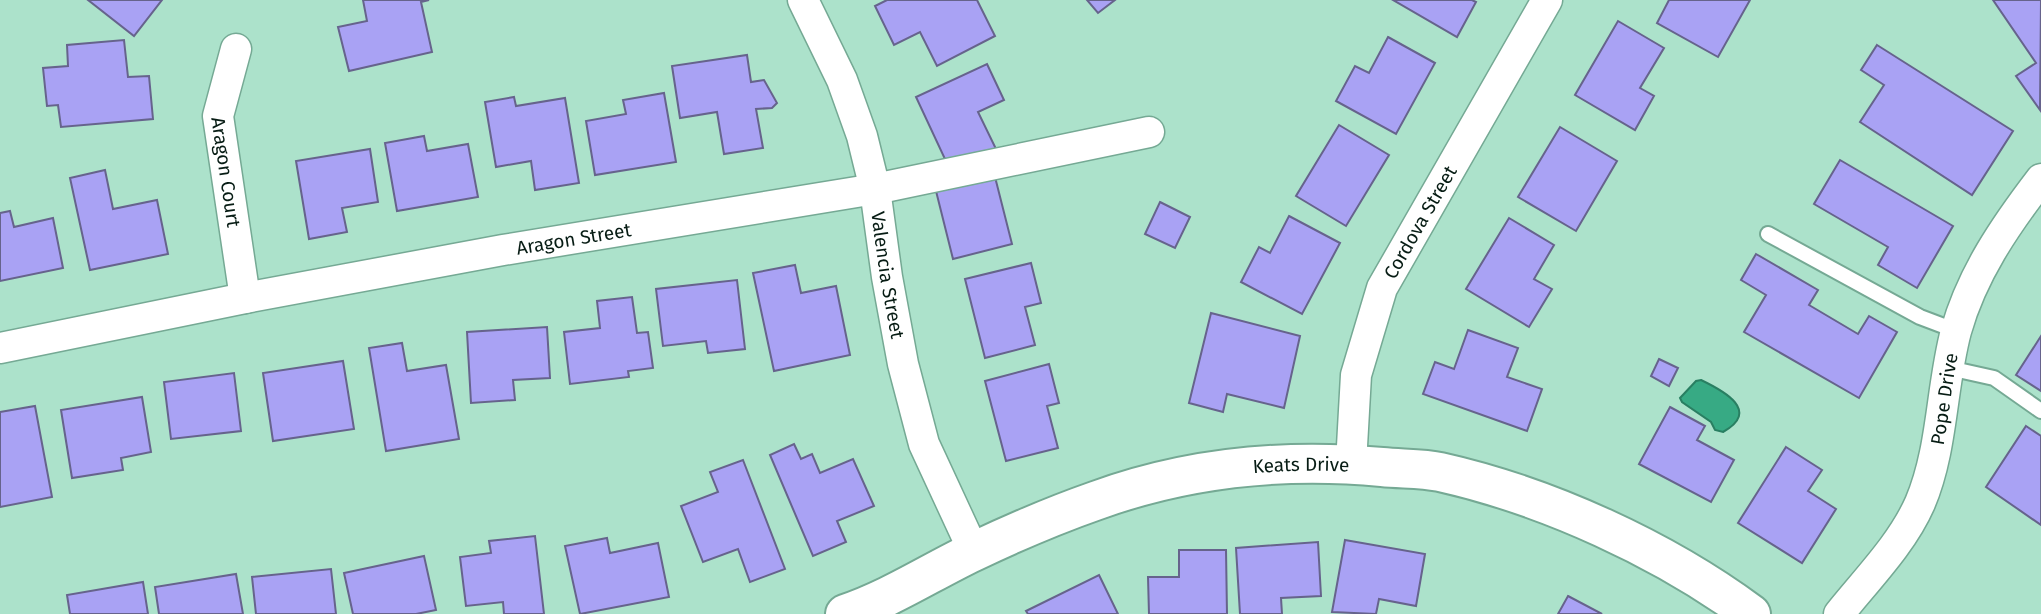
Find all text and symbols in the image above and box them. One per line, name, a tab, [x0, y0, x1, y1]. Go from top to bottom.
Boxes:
street label: Aragon Court	[207, 115, 246, 229]
street label: Cordova Street	[1378, 161, 1461, 283]
street label: Valencia Street	[867, 210, 910, 341]
street label: Aragon Street	[514, 218, 633, 259]
street label: Pope Drive	[1925, 351, 1962, 447]
street label: Keats Drive	[1252, 452, 1350, 478]

